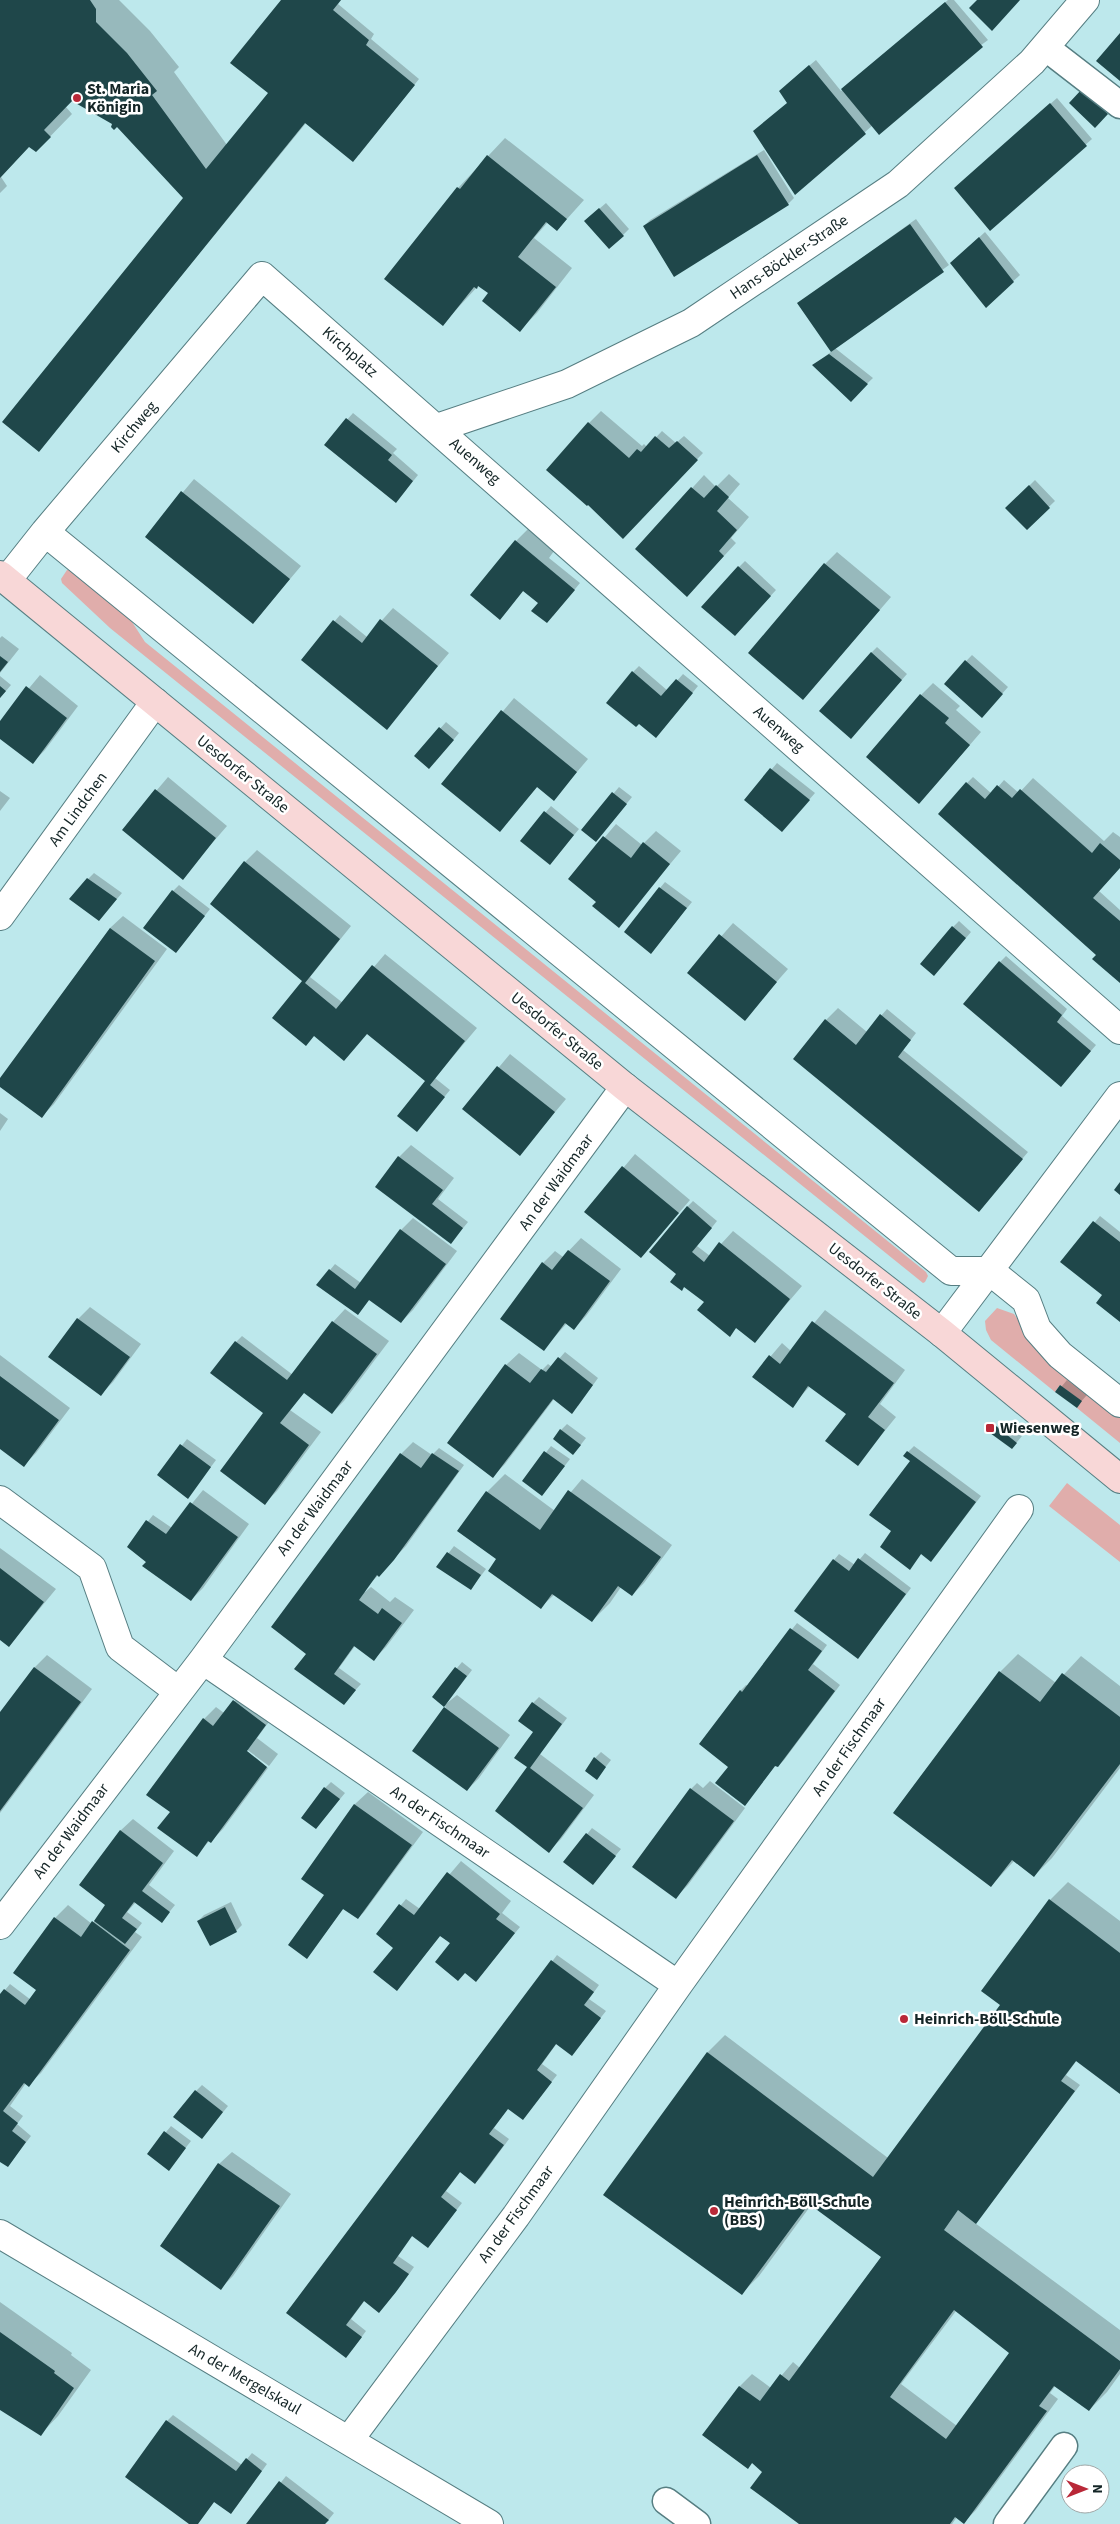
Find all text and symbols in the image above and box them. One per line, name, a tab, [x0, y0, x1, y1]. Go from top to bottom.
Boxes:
place label: St. Maria Königin	[87, 78, 149, 118]
marker: St. Maria Königin	[71, 92, 83, 104]
street label: Hans-Böckler-Straße	[726, 209, 853, 305]
street label: Kirchplatz	[317, 322, 383, 383]
street label: Kirchweg	[106, 396, 162, 458]
street label: Auenweg	[445, 433, 505, 489]
street label: Auenweg	[749, 701, 809, 757]
street label: Uesdorfer Straße	[192, 730, 294, 818]
street label: Am Lindchen	[43, 767, 113, 851]
street label: Uesdorfer Straße	[506, 987, 608, 1075]
street label: An der Waidmaar	[513, 1129, 599, 1235]
street label: Uesdorfer Straße	[824, 1237, 926, 1325]
place label: Wiesenweg	[1000, 1417, 1080, 1439]
marker: Wiesenweg	[984, 1422, 996, 1434]
street label: An der Waidmaar	[272, 1455, 358, 1560]
street label: An der Fischmaar	[807, 1693, 891, 1801]
street label: An der Waidmaar	[28, 1778, 114, 1883]
street label: An der Fischmaar	[386, 1781, 494, 1864]
place label: Heinrich-Böll-Schule	[914, 2008, 1059, 2030]
marker: Heinrich-Böll-Schule	[898, 2013, 910, 2025]
street label: An der Fischmaar	[473, 2160, 559, 2267]
place label: Heinrich-Böll-Schule (BBS)	[724, 2191, 869, 2231]
marker: Heinrich-Böll-Schule (BBS)	[708, 2205, 720, 2217]
street label: An der Mergelskaul	[185, 2338, 305, 2420]
north arrow	[1060, 2464, 1110, 2514]
text: N	[1087, 2484, 1107, 2494]

